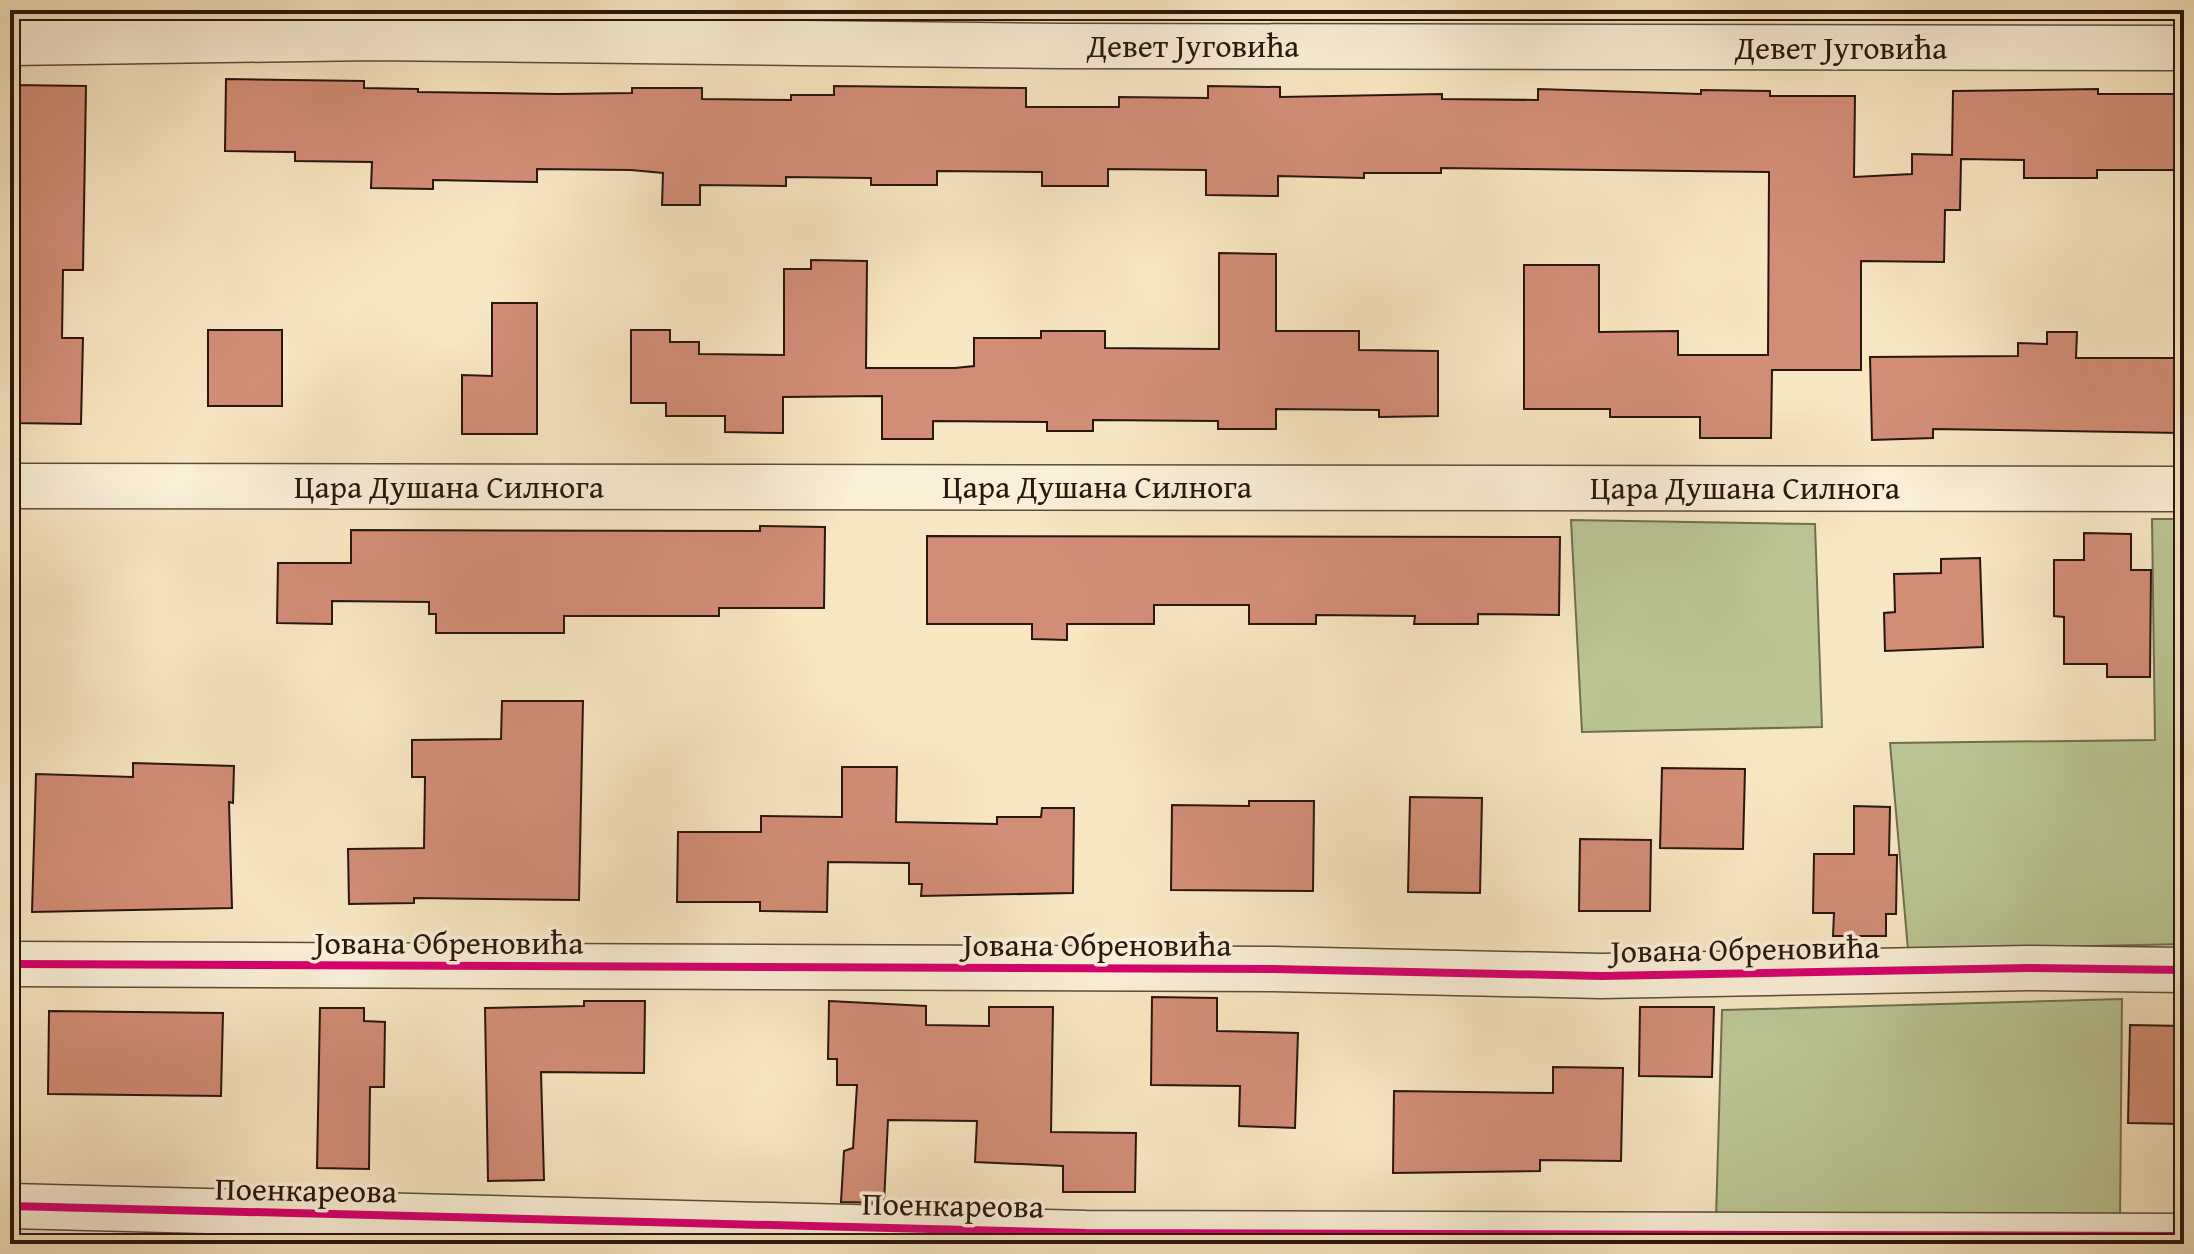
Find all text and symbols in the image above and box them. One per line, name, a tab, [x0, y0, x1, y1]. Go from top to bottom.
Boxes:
street label: Девет Југовића	[1086, 22, 1300, 69]
street label: Девет Југовића	[1734, 24, 1948, 71]
street label: Цара Душана Силнога	[294, 463, 605, 510]
street label: Цара Душана Силнога	[942, 463, 1253, 510]
street label: Цара Душана Силнога	[1590, 464, 1901, 511]
street label: Јована Обреновића	[311, 919, 584, 966]
street label: Јована Обреновића	[959, 921, 1232, 968]
street label: Јована Обреновића	[1606, 923, 1881, 974]
street label: Поенкареова	[215, 1164, 398, 1215]
street label: Поенкареова	[862, 1179, 1045, 1230]

